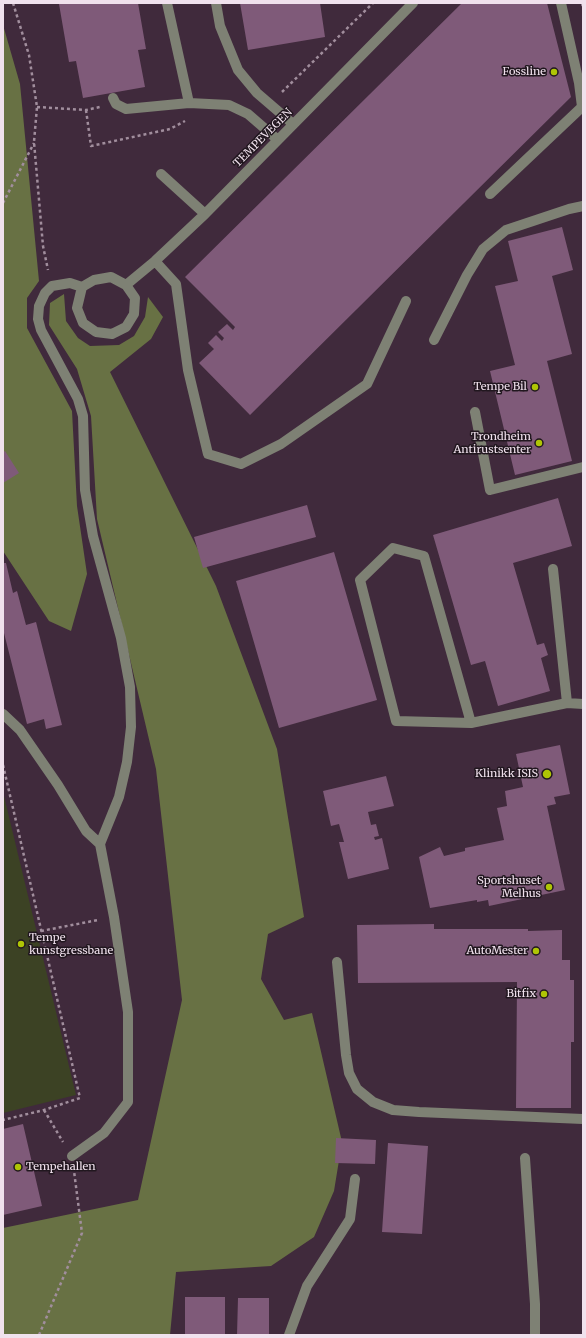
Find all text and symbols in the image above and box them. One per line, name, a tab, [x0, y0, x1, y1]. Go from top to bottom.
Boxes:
place label: Fossline	[503, 65, 546, 79]
marker: Fossline	[549, 67, 559, 77]
street label: TEMPEVEGEN	[231, 106, 295, 170]
place label: Tempe Bil	[474, 380, 527, 394]
marker: Tempe Bil	[530, 382, 540, 392]
place label: Trondheim Antirustsenter	[454, 430, 531, 456]
marker: Trondheim Antirustsenter	[534, 438, 544, 448]
place label: Klinikk ISIS	[475, 767, 538, 781]
marker: Klinikk ISIS	[541, 768, 553, 780]
place label: Sportshuset Melhus	[477, 874, 541, 900]
marker: Sportshuset Melhus	[544, 882, 554, 892]
place label: Tempe kunstgressbane	[29, 931, 113, 957]
marker: Tempe kunstgressbane	[16, 939, 26, 949]
place label: AutoMester	[467, 944, 528, 958]
marker: AutoMester	[531, 946, 541, 956]
place label: Bitfix	[506, 987, 536, 1001]
marker: Bitfix	[539, 989, 549, 999]
place label: Tempehallen	[26, 1160, 96, 1174]
marker: Tempehallen	[13, 1162, 23, 1172]

